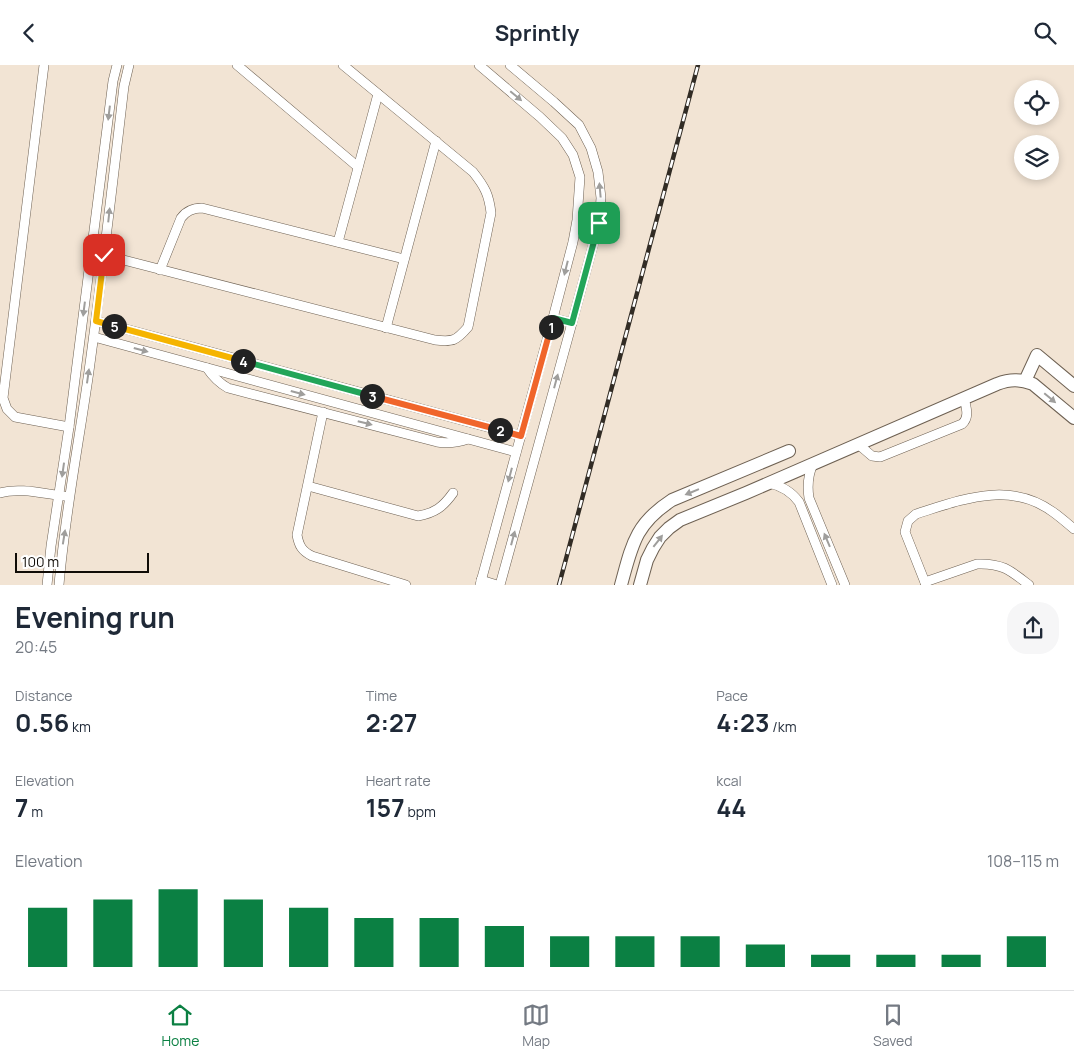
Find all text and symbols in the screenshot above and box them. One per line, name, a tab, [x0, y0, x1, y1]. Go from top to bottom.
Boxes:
text: Sprintly	[495, 18, 579, 48]
icon: back	[15, 19, 43, 47]
icon: search	[1031, 19, 1059, 47]
map controls	[1014, 80, 1059, 180]
button: locate	[1014, 80, 1059, 125]
one-way arrow	[509, 91, 522, 102]
one-way arrow	[105, 105, 113, 121]
button: layers	[1014, 135, 1059, 180]
one-way arrow	[596, 181, 604, 197]
pin	[578, 202, 620, 244]
one-way arrow	[105, 206, 113, 222]
icon: arrive	[585, 209, 613, 237]
pin	[83, 234, 125, 276]
icon: check	[90, 241, 118, 269]
one-way arrow	[562, 260, 570, 275]
one-way arrow	[80, 301, 88, 317]
pin: 5	[102, 313, 126, 339]
pin: 1	[538, 315, 564, 339]
text: 5	[110, 317, 119, 336]
text: 1	[548, 318, 555, 337]
one-way arrow	[133, 347, 148, 355]
pin: 4	[230, 349, 256, 373]
text: 4	[239, 352, 248, 371]
one-way arrow	[85, 368, 93, 384]
one-way arrow	[553, 374, 561, 389]
pin: 3	[360, 383, 384, 409]
text: 3	[368, 387, 377, 406]
one-way arrow	[290, 389, 305, 397]
one-way arrow	[1044, 392, 1056, 404]
pin: 2	[488, 417, 512, 443]
one-way arrow	[357, 419, 372, 427]
text: 2	[496, 421, 505, 440]
one-way arrow	[59, 462, 67, 478]
one-way arrow	[505, 468, 513, 483]
one-way arrow	[684, 488, 699, 496]
one-way arrow	[60, 528, 68, 544]
one-way arrow	[509, 530, 517, 546]
one-way arrow	[822, 533, 830, 547]
one-way arrow	[653, 534, 664, 547]
scale bar	[15, 550, 149, 573]
text: 100 m	[22, 552, 59, 571]
text: Evening run	[15, 598, 175, 636]
button: share	[1007, 602, 1059, 654]
text: 20:45	[15, 636, 57, 658]
text: Distance	[15, 686, 72, 705]
text: Time	[366, 686, 397, 705]
text: Pace	[716, 686, 748, 705]
text: 0.56	[15, 705, 69, 740]
text: 2:27	[366, 705, 417, 740]
text: 4:23	[716, 705, 770, 740]
text: km	[69, 717, 91, 736]
text: /km	[770, 717, 797, 736]
text: Elevation	[15, 771, 74, 790]
text: Heart rate	[366, 771, 431, 790]
text: kcal	[716, 771, 742, 790]
text: 7	[15, 790, 28, 825]
text: 157	[366, 790, 405, 825]
text: 44	[716, 790, 746, 825]
text: m	[28, 802, 43, 821]
text: bpm	[405, 802, 436, 821]
text: Elevation	[15, 850, 83, 872]
text: 108–115 m	[987, 850, 1059, 872]
tab: Home	[161, 1001, 199, 1050]
tab: Map	[522, 1001, 550, 1050]
tab: Saved	[873, 1001, 913, 1050]

